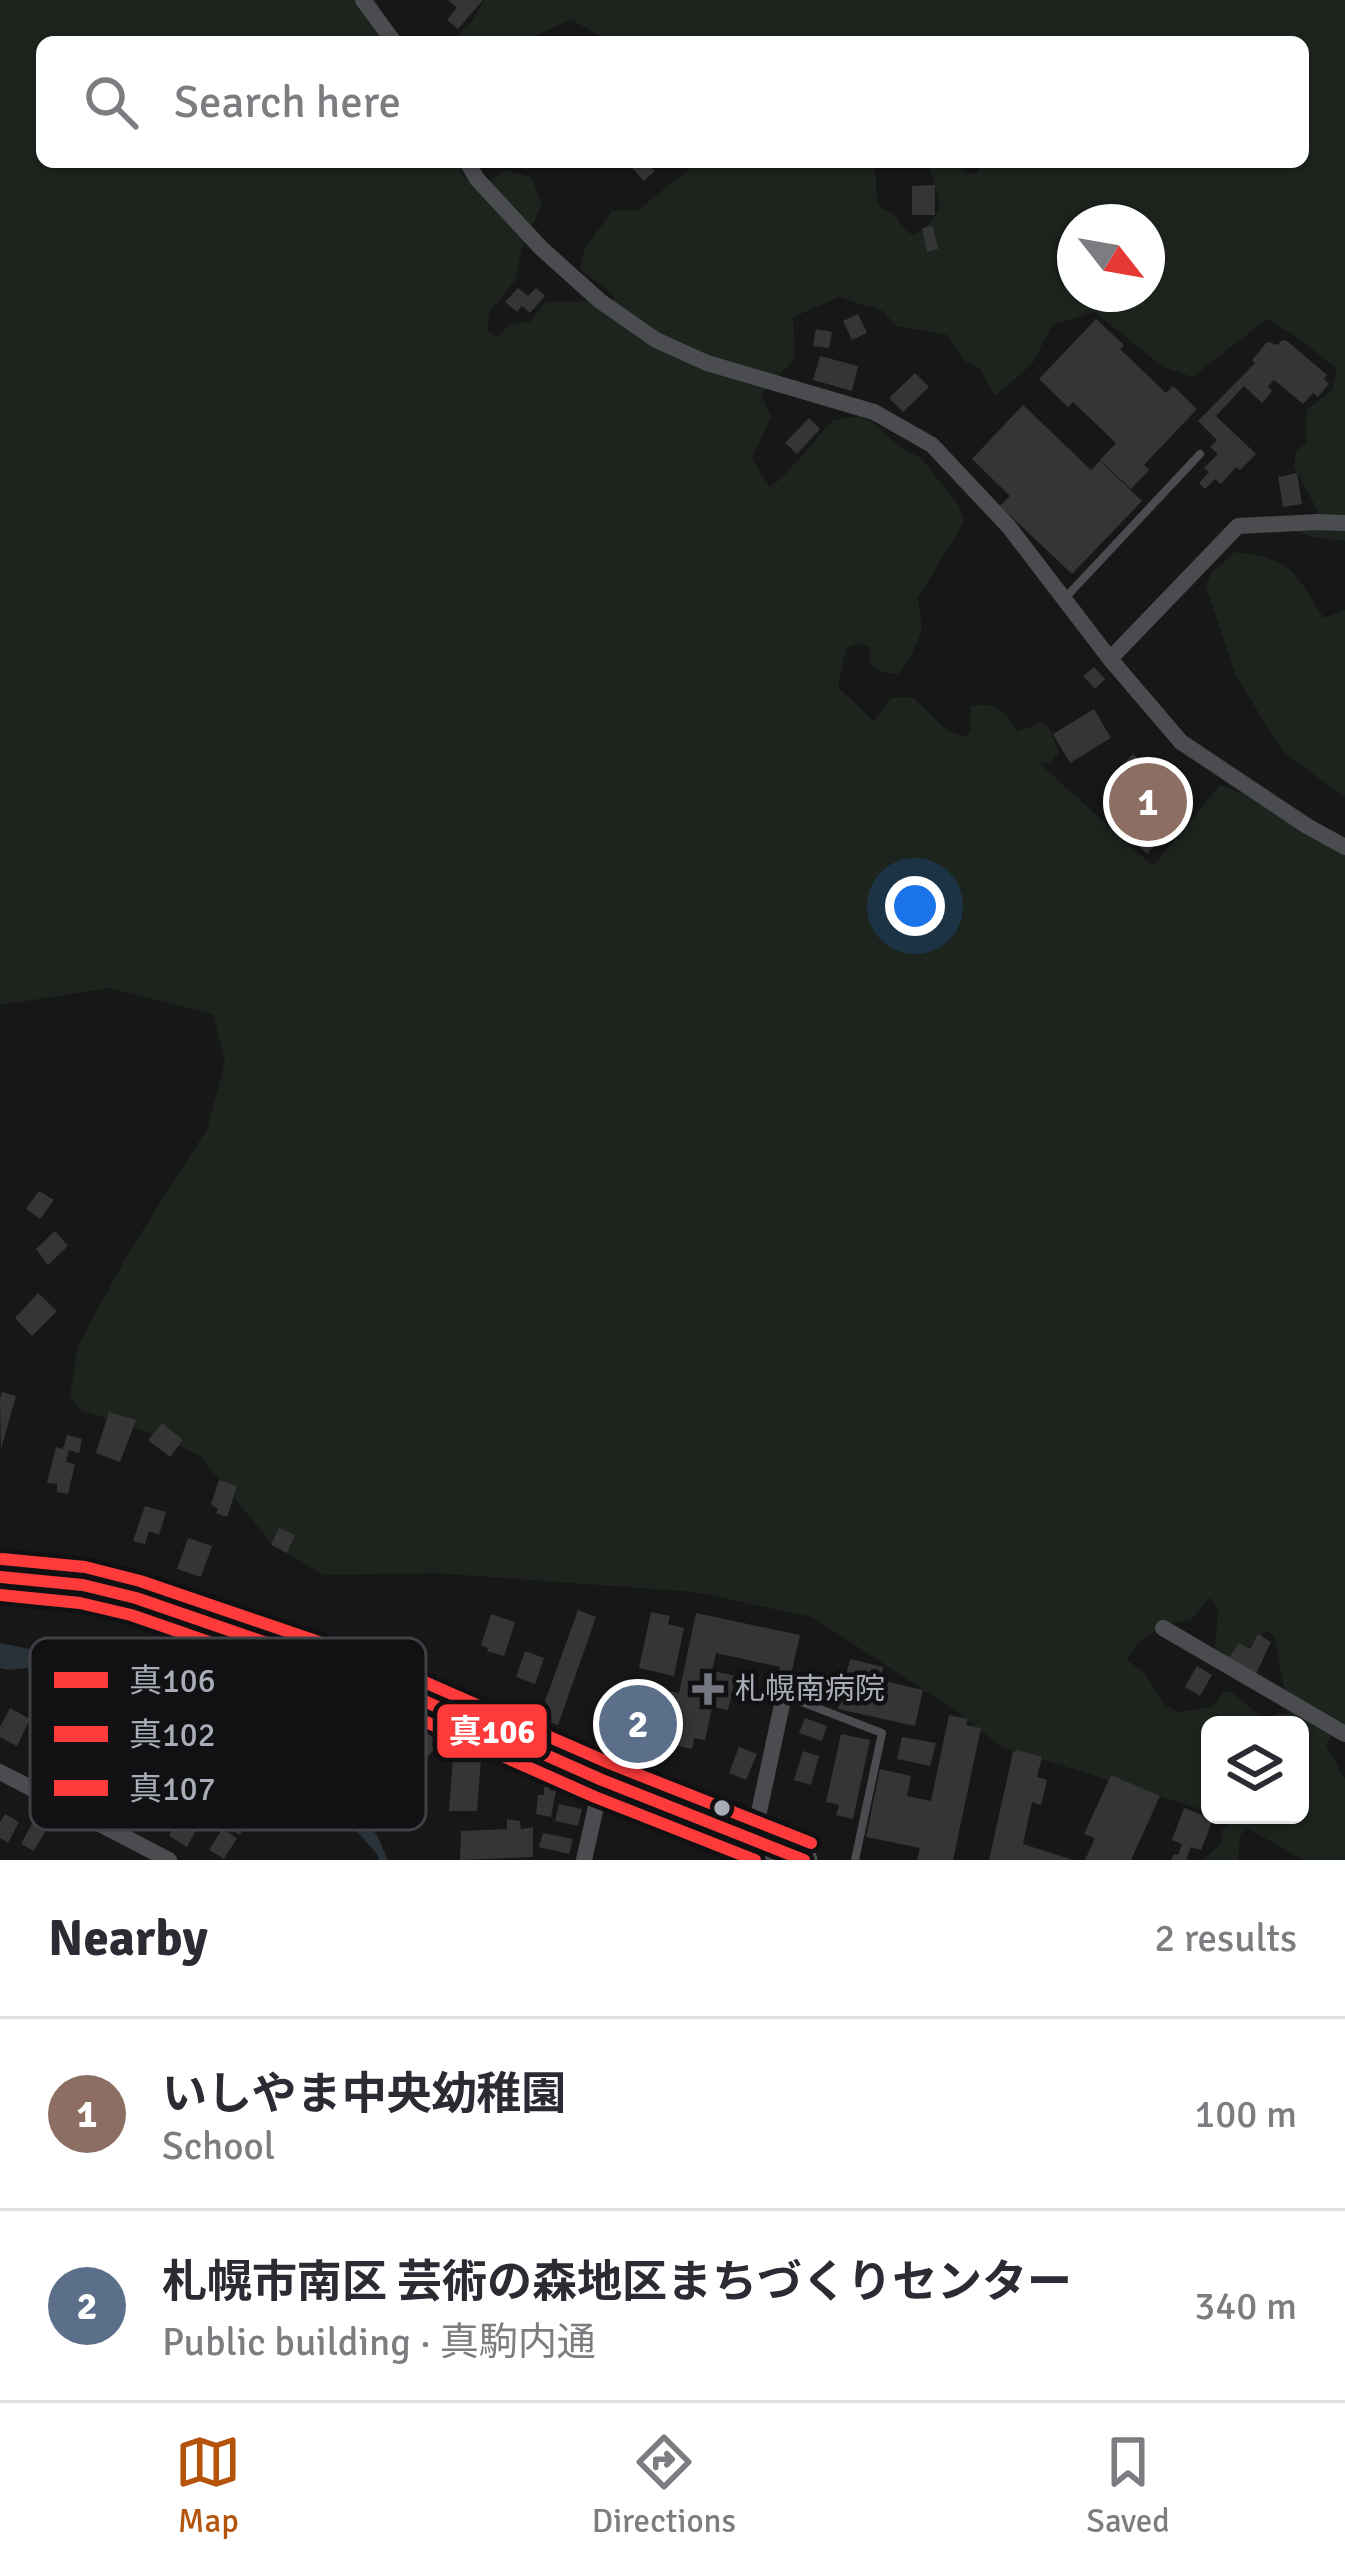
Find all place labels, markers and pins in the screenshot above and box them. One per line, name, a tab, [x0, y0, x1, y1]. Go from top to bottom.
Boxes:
pin: 1	[1109, 757, 1187, 847]
place label: 札幌南病院	[735, 1671, 885, 1708]
marker: 札幌南病院	[692, 1673, 724, 1705]
pin: 2	[599, 1679, 677, 1769]
unlabelled marker	[711, 1797, 733, 1819]

